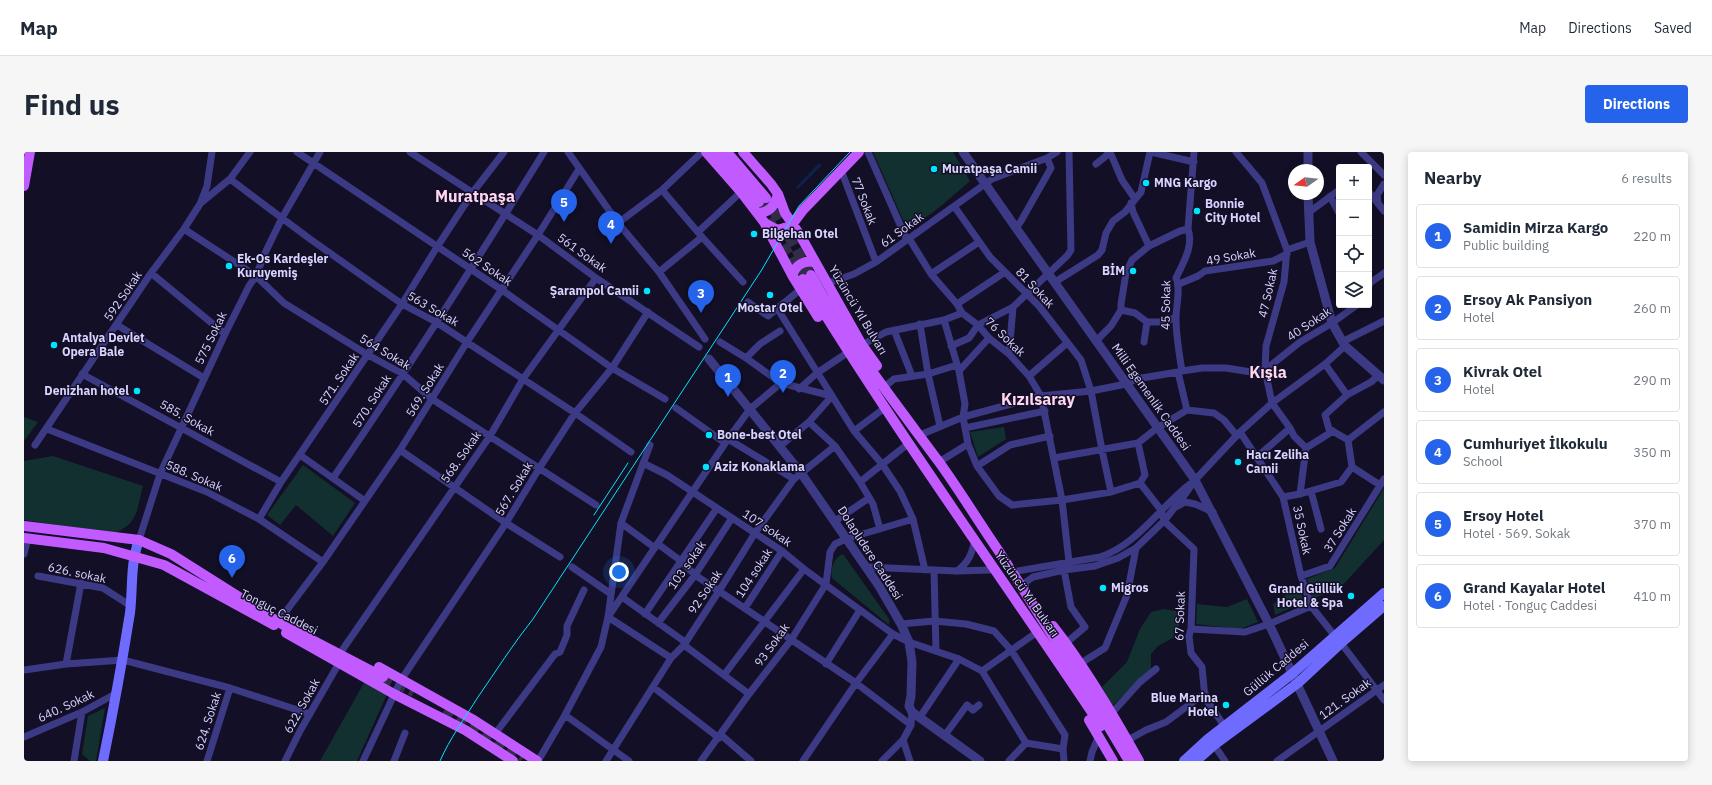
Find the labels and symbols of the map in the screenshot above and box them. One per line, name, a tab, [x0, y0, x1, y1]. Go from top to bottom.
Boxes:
place label: Muratpaşa Camii	[942, 161, 1037, 176]
marker: Muratpaşa Camii	[929, 164, 939, 174]
north arrow	[1288, 164, 1324, 200]
street label: 77 Sokak	[849, 175, 881, 227]
place label: MNG Kargo	[1154, 175, 1217, 190]
marker: MNG Kargo	[1141, 178, 1151, 188]
district label: Muratpaşa	[435, 186, 515, 206]
pin: 5	[551, 189, 577, 222]
place label: Bonnie City Hotel	[1205, 196, 1261, 225]
marker: Bonnie City Hotel	[1192, 206, 1202, 216]
street label: 61 Sokak	[877, 208, 927, 250]
pin: 4	[598, 211, 624, 244]
place label: Bilgehan Otel	[762, 226, 838, 241]
marker: Bilgehan Otel	[749, 229, 759, 239]
street label: 561 Sokak	[555, 230, 610, 276]
street label: 562 Sokak	[459, 244, 516, 289]
street label: 49 Sokak	[1205, 245, 1257, 268]
place label: Ek-Os Kardeşler Kuruyemiş	[237, 251, 329, 280]
marker: Ek-Os Kardeşler Kuruyemiş	[224, 261, 234, 271]
street label: Yüzüncü Yıl Bulvarı	[826, 262, 891, 357]
place label: BİM	[1102, 263, 1125, 278]
street label: 81 Sokak	[1013, 264, 1058, 312]
marker: BİM	[1128, 266, 1138, 276]
street label: 47 Sokak	[1255, 266, 1281, 319]
street label: 592 Sokak	[100, 267, 145, 324]
street label: 45 Sokak	[1158, 279, 1173, 330]
pin: 3	[688, 280, 714, 313]
place label: Şarampol Camii	[550, 283, 639, 298]
marker: Şarampol Camii	[642, 286, 652, 296]
street label: 563 Sokak	[405, 288, 462, 330]
marker: Mostar Otel	[765, 290, 775, 300]
place label: Mostar Otel	[737, 300, 803, 315]
street label: 40 Sokak	[1284, 303, 1334, 344]
street label: 575 Sokak	[191, 308, 230, 367]
street label: 76 Sokak	[982, 314, 1029, 360]
place label: Antalya Devlet Opera Bale	[62, 330, 145, 359]
street label: 564 Sokak	[357, 330, 414, 373]
marker: Antalya Devlet Opera Bale	[49, 340, 59, 350]
street label: Milli Egemenlik Caddesi	[1109, 340, 1194, 453]
street label: 571. Sokak	[315, 349, 362, 408]
street label: 569. Sokak	[402, 360, 447, 419]
pin: 2	[770, 360, 796, 393]
district label: Kışla	[1249, 362, 1287, 382]
pin: 1	[715, 364, 741, 397]
street label: 570. Sokak	[349, 371, 395, 430]
place label: Denizhan hotel	[44, 383, 129, 398]
marker: Denizhan hotel	[132, 386, 142, 396]
district label: Kızılsaray	[1001, 389, 1076, 409]
street label: 585. Sokak	[157, 396, 218, 439]
street label: 568. Sokak	[437, 427, 484, 486]
place label: Bone-best Otel	[717, 427, 802, 442]
marker: Bone-best Otel	[704, 430, 714, 440]
place label: Hacı Zeliha Camii	[1246, 447, 1309, 476]
street label: 588. Sokak	[163, 457, 226, 495]
marker: Hacı Zeliha Camii	[1233, 457, 1243, 467]
street label: 567. Sokak	[492, 458, 536, 518]
place label: Aziz Konaklama	[714, 459, 805, 474]
marker: Aziz Konaklama	[701, 462, 711, 472]
street label: Dolaplıdere Caddesi	[835, 503, 906, 602]
street label: 35 Sokak	[1290, 504, 1315, 557]
street label: 37 Sokak	[1320, 504, 1360, 555]
street label: 107 sokak	[740, 506, 795, 550]
street label: 103 sokak	[664, 537, 709, 592]
pin: 6	[219, 545, 245, 578]
street label: 104 sokak	[732, 545, 775, 600]
street label: Yüzüncü Yıl Bulvarı	[992, 548, 1063, 640]
street label: 626. sokak	[47, 559, 108, 586]
your location	[609, 562, 629, 582]
street label: 92 Sokak	[684, 566, 725, 617]
place label: Migros	[1111, 580, 1149, 595]
place label: Grand Güllük Hotel & Spa	[1269, 581, 1343, 610]
marker: Migros	[1098, 583, 1108, 593]
street label: Tonguç Caddesi	[238, 586, 320, 637]
street label: 67 Sokak	[1171, 590, 1188, 641]
marker: Grand Güllük Hotel & Spa	[1346, 591, 1356, 601]
street label: 93 Sokak	[751, 620, 793, 669]
street label: Güllük Caddesi	[1240, 636, 1311, 699]
street label: 121. Sokak	[1316, 674, 1374, 722]
street label: 622. Sokak	[280, 675, 323, 736]
street label: 640. Sokak	[35, 686, 97, 725]
street label: 624. Sokak	[191, 689, 224, 752]
place label: Blue Marina Hotel	[1151, 690, 1218, 719]
marker: Blue Marina Hotel	[1221, 700, 1231, 710]

